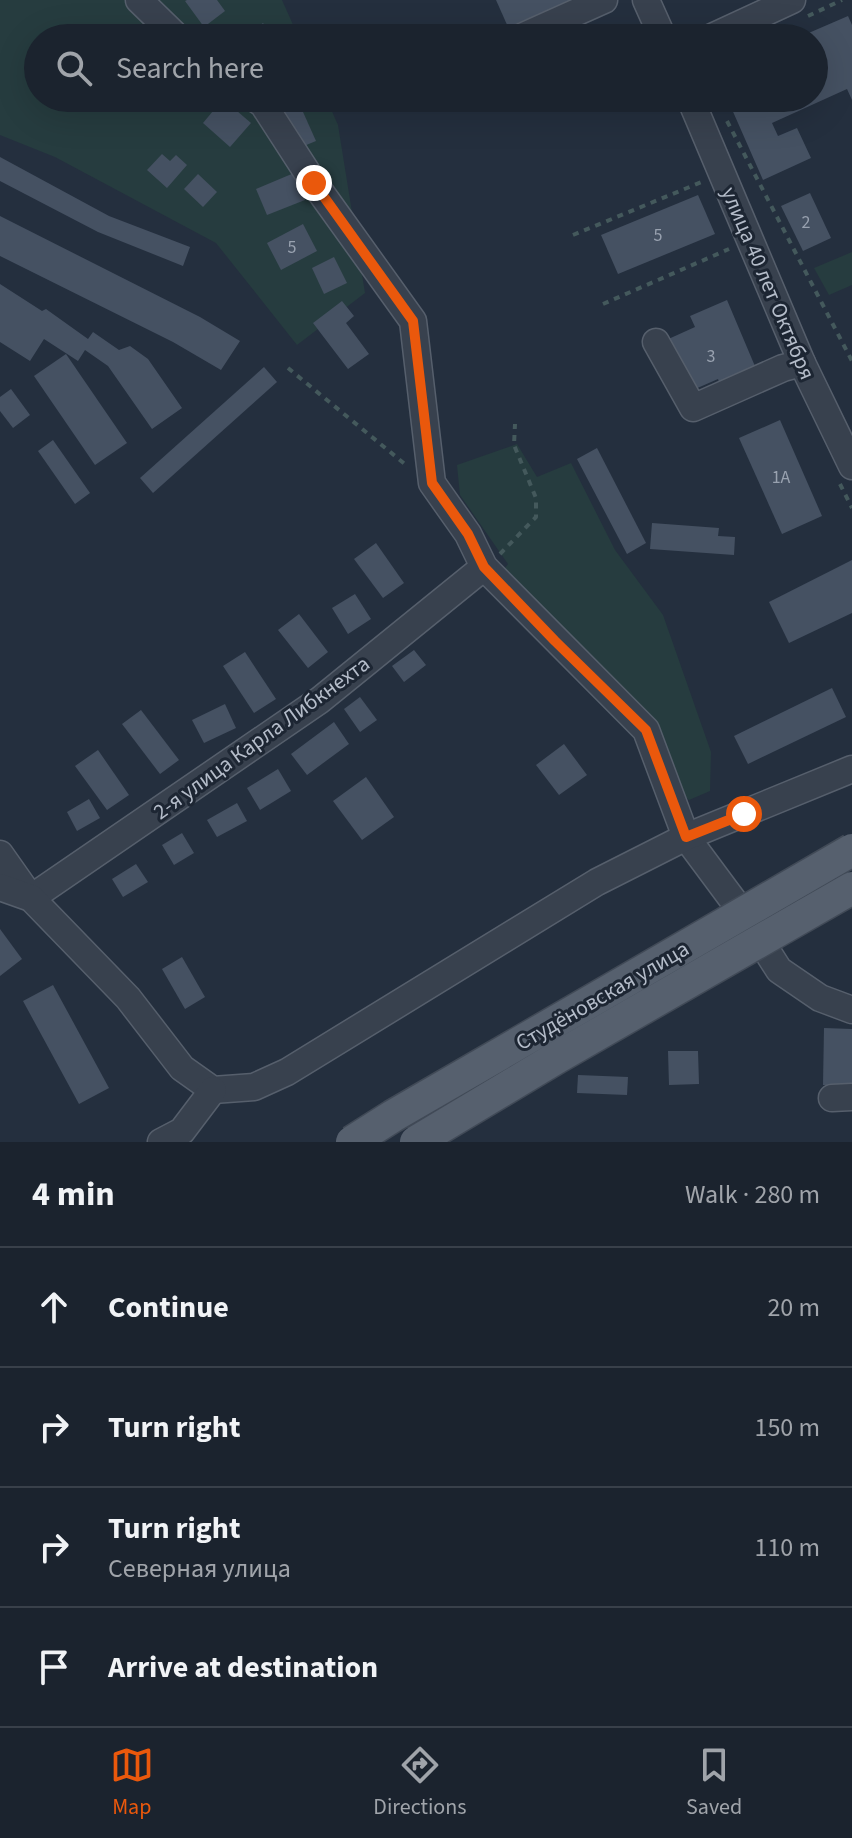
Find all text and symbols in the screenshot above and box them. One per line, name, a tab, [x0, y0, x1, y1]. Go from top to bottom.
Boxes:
search box	[24, 24, 828, 112]
icon: search	[52, 46, 96, 90]
text: Search here	[116, 47, 264, 90]
route end	[296, 165, 332, 201]
street label: улица 40 лет Октября	[713, 182, 823, 385]
house number: 2	[802, 210, 811, 235]
house number: 5	[654, 223, 663, 248]
house number: 5	[288, 235, 297, 260]
house number: 3	[707, 344, 716, 369]
house number: 1А	[772, 465, 791, 490]
street label: 2-я улица Карла Либкнехта	[147, 648, 377, 827]
route start	[726, 796, 762, 832]
street label: Студёновская улица	[510, 933, 695, 1059]
text: 4 min	[32, 1170, 115, 1219]
text: Walk · 280 m	[685, 1176, 820, 1213]
icon: ahead	[32, 1285, 76, 1329]
text: Continue	[108, 1286, 229, 1329]
text: 20 m	[767, 1289, 820, 1326]
icon: right	[32, 1405, 76, 1449]
text: Turn right	[108, 1406, 240, 1449]
text: 150 m	[754, 1409, 820, 1446]
text: Turn right	[108, 1507, 240, 1550]
icon: right	[32, 1525, 76, 1569]
text: 110 m	[754, 1529, 820, 1566]
text: Северная улица	[108, 1550, 291, 1587]
icon: arrive	[32, 1645, 76, 1689]
text: Arrive at destination	[108, 1646, 378, 1689]
tab: Map	[110, 1743, 154, 1823]
tab: Directions	[373, 1743, 466, 1823]
tab: Saved	[686, 1743, 742, 1823]

